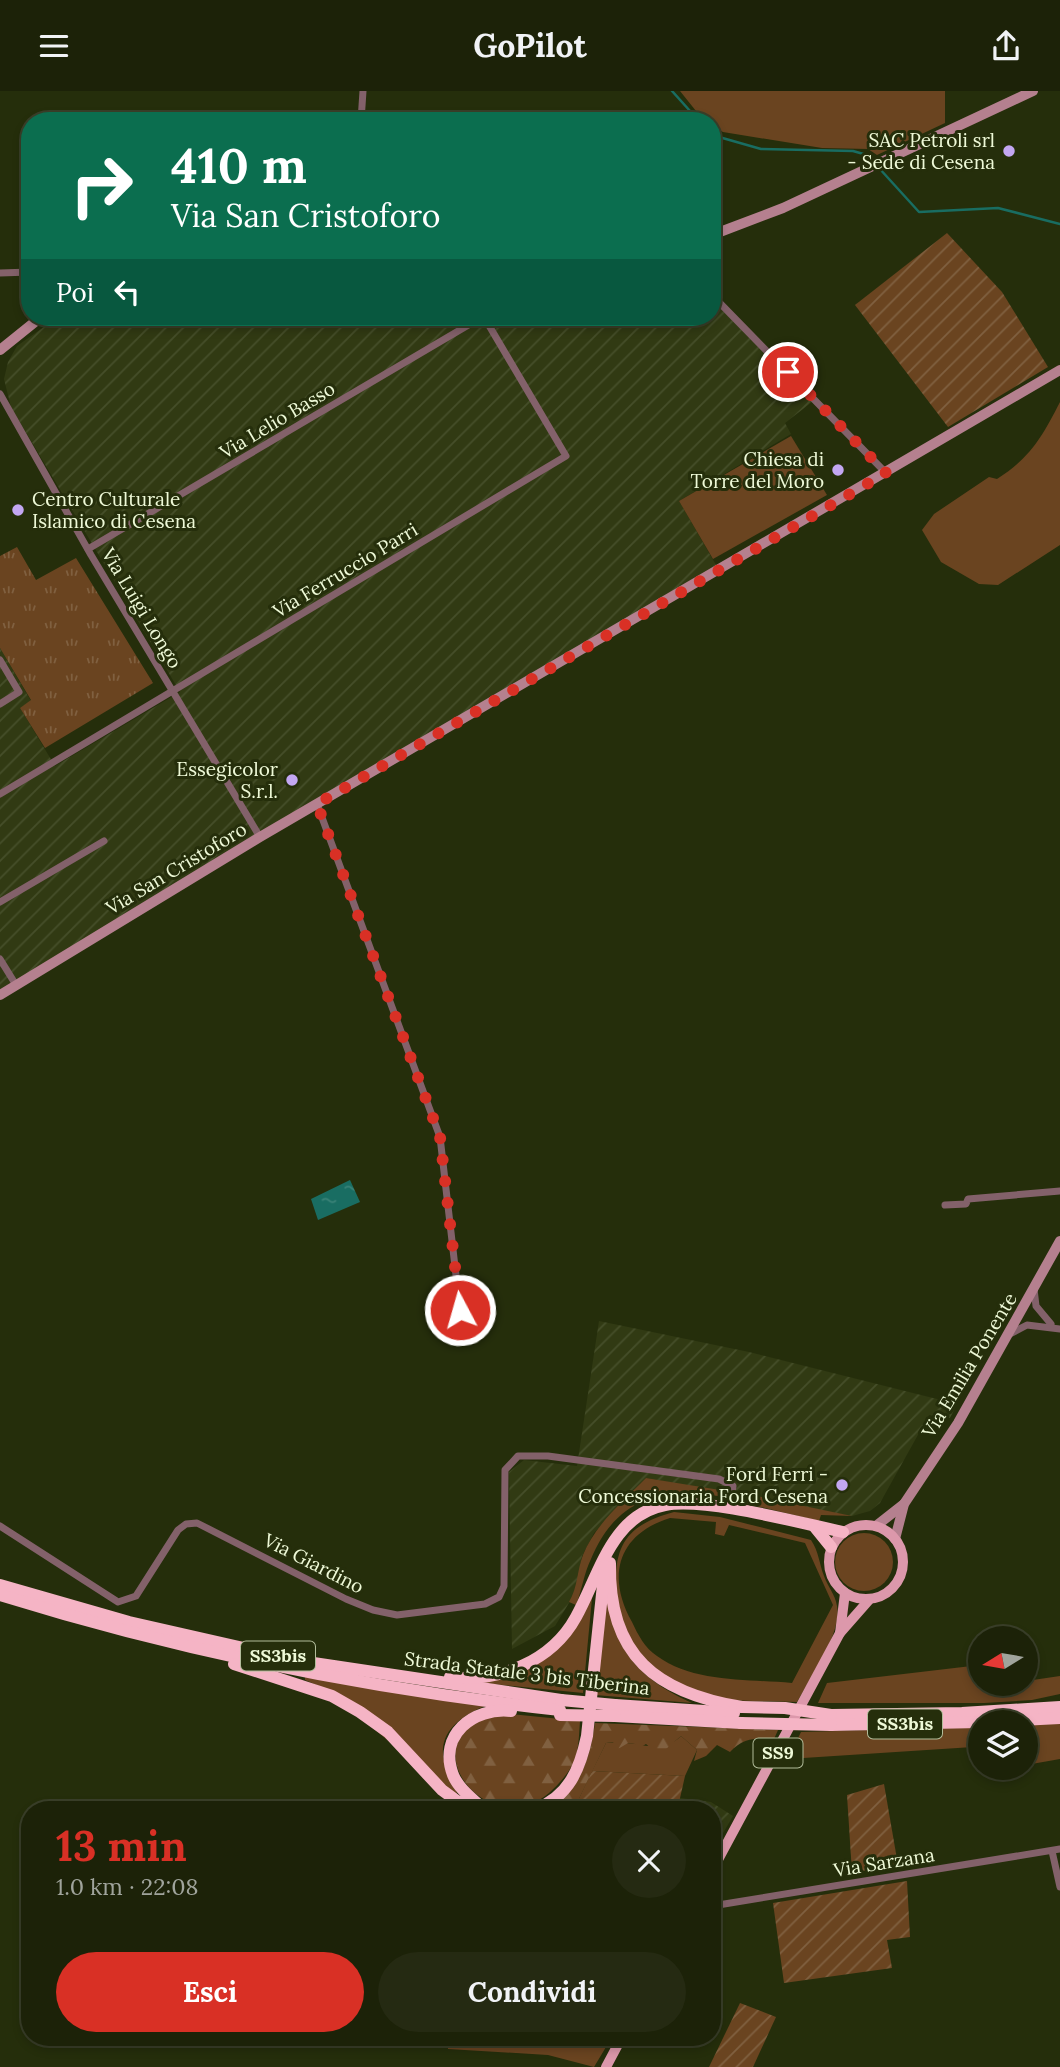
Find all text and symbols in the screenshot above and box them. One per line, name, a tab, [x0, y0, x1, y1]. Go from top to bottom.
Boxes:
text: GoPilot	[473, 25, 587, 66]
icon: menu	[35, 27, 73, 65]
icon: share	[987, 27, 1025, 65]
place label: SAC Petroli srl - Sede di Cesena	[847, 128, 995, 174]
text: 410 m	[171, 134, 307, 196]
icon: right	[56, 140, 147, 231]
marker: SAC Petroli srl - Sede di Cesena	[1001, 143, 1017, 159]
text: Via San Cristoforo	[171, 195, 441, 236]
icon: left	[108, 273, 146, 311]
text: Poi	[56, 276, 94, 309]
pin	[758, 342, 818, 402]
icon: arrive	[769, 353, 807, 391]
street label: Via Lelio Basso	[214, 376, 339, 464]
place label: Chiesa di Torre del Moro	[691, 447, 824, 493]
marker: Chiesa di Torre del Moro	[830, 462, 846, 478]
place label: Centro Culturale Islamico di Cesena	[32, 487, 196, 533]
marker: Centro Culturale Islamico di Cesena	[10, 502, 26, 518]
street label: Via Ferruccio Parri	[267, 517, 422, 623]
street label: Via Luigi Longo	[96, 543, 187, 673]
place label: Essegicolor S.r.l.	[176, 757, 279, 803]
marker: Essegicolor S.r.l.	[284, 772, 300, 788]
street label: Via San Cristoforo	[100, 816, 251, 920]
position arrow	[423, 1273, 497, 1347]
street label: Via Emilia Ponente	[916, 1288, 1022, 1443]
place label: Ford Ferri - Concessionaria Ford Cesena	[578, 1462, 828, 1508]
marker: Ford Ferri - Concessionaria Ford Cesena	[834, 1477, 850, 1493]
street label: Via Giardino	[259, 1527, 368, 1599]
north arrow	[968, 1626, 1038, 1696]
map controls	[968, 1626, 1038, 1780]
road number: SS3bis	[241, 1641, 315, 1671]
street label: Strada Statale 3 bis Tiberina	[403, 1646, 651, 1700]
road number: SS3bis	[868, 1709, 942, 1739]
button: layers	[968, 1710, 1038, 1780]
road number: SS9	[754, 1738, 802, 1767]
text: 13 min	[56, 1819, 187, 1873]
button: close	[612, 1824, 686, 1898]
street label: Via Sarzana	[831, 1842, 936, 1882]
text: 1.0 km · 22:08	[56, 1872, 198, 1901]
button: Esci	[56, 1952, 364, 2032]
button: Condividi	[378, 1952, 686, 2032]

